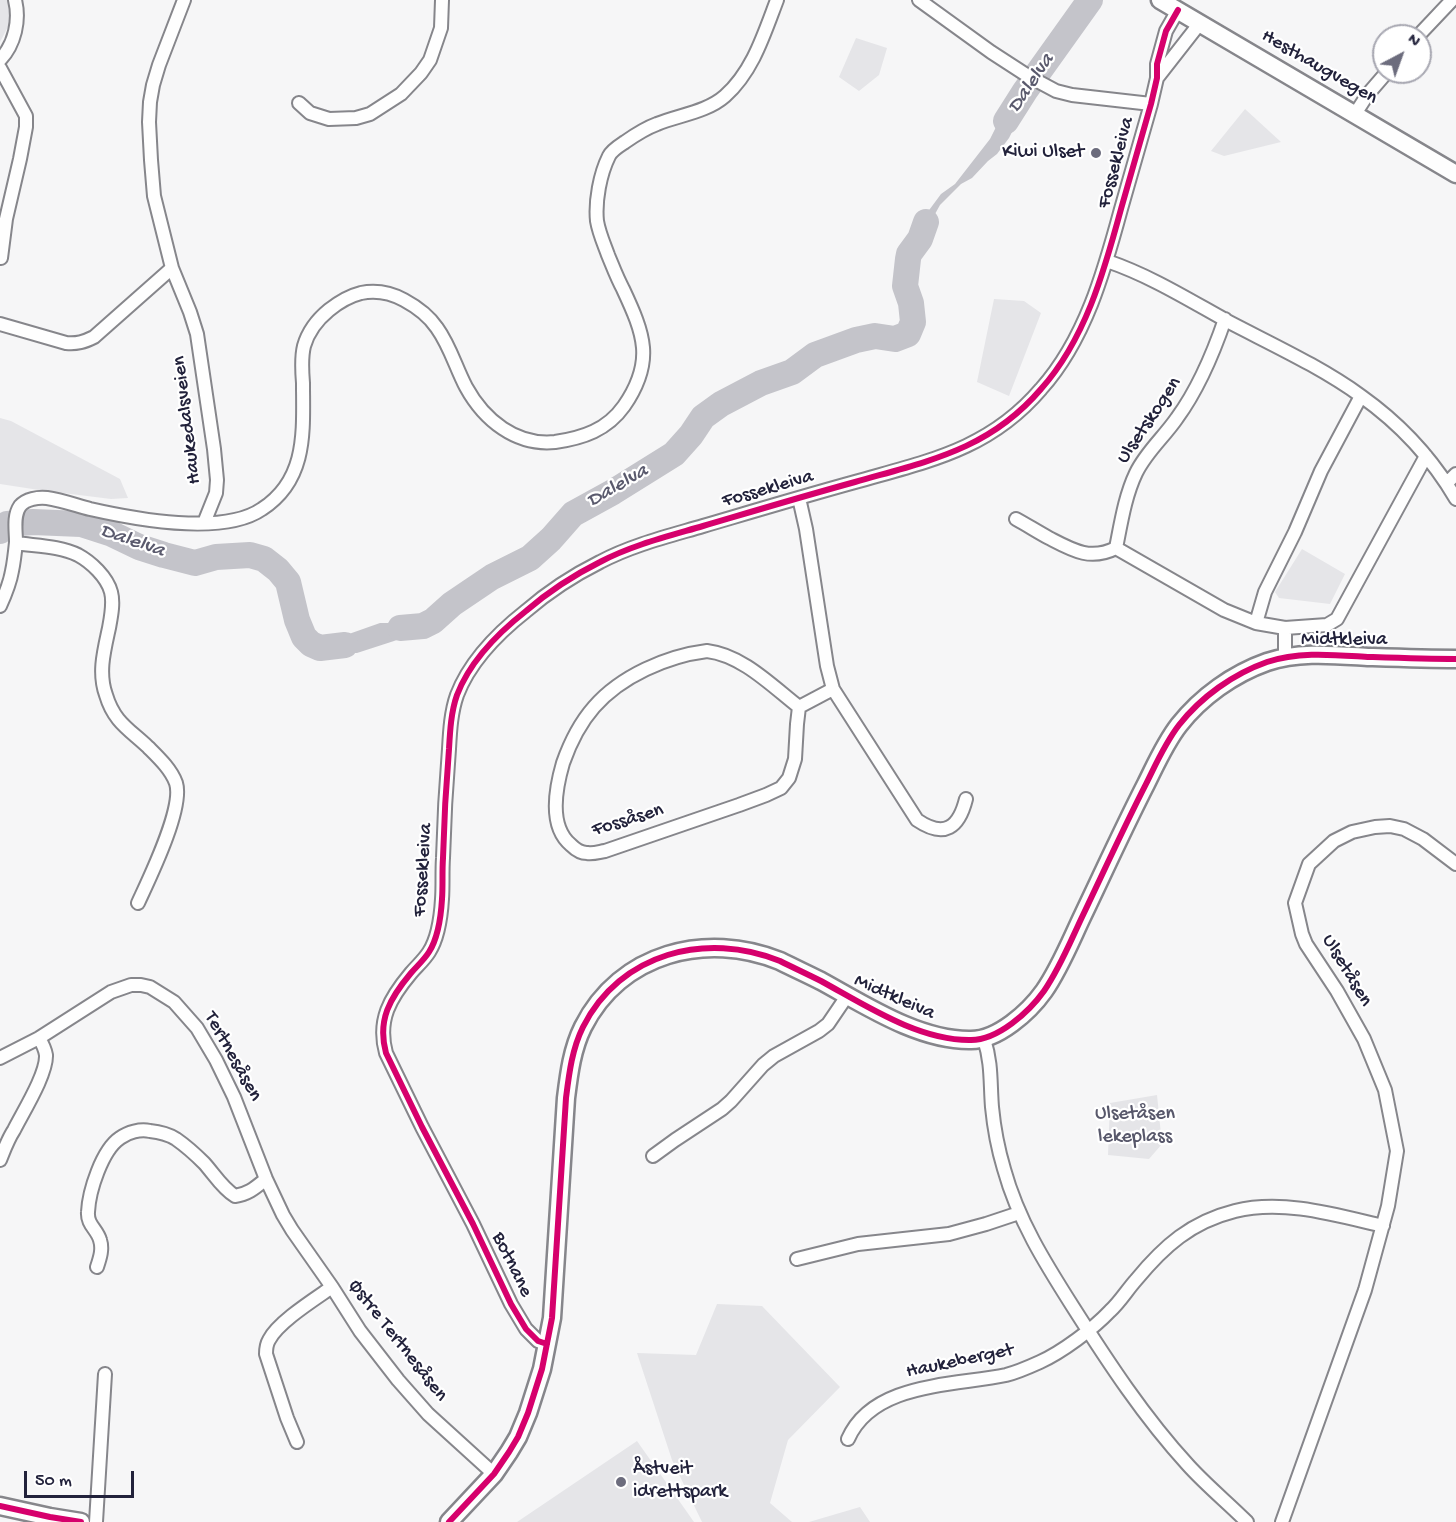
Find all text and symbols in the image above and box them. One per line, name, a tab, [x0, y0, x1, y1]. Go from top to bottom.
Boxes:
north arrow	[1372, 24, 1432, 84]
street label: Hesthaugvegen	[1257, 25, 1381, 111]
text: N	[1403, 31, 1423, 52]
water label: Dalelva	[1003, 49, 1061, 119]
street label: Fossekleiva	[1093, 115, 1141, 211]
place label: Kiwi Ulset	[1002, 141, 1084, 165]
marker: Kiwi Ulset	[1089, 146, 1103, 160]
street label: Haukedalsveien	[168, 355, 208, 485]
street label: Ulsetskogen	[1112, 373, 1188, 469]
water label: Dalelva	[583, 459, 653, 515]
street label: Fossekleiva	[720, 466, 816, 514]
water label: Dalelva	[97, 519, 167, 565]
street label: Midtkleiva	[1301, 629, 1387, 653]
street label: Fossåsen	[589, 799, 667, 843]
street label: Fossekleiva	[409, 822, 439, 918]
street label: Ulsetåsen	[1315, 930, 1377, 1012]
street label: Midtkleiva	[850, 970, 938, 1026]
street label: Tertnesåsen	[198, 1008, 266, 1106]
park label: Ulsetåsen lekeplass	[1095, 1103, 1175, 1150]
street label: Botnane	[485, 1229, 537, 1301]
street label: Østre Tertnesåsen	[342, 1275, 452, 1407]
street label: Haukeberget	[904, 1339, 1016, 1385]
place label: Åstveit idrettspark	[633, 1458, 727, 1505]
scale bar	[27, 1459, 136, 1497]
text: 50 m	[35, 1471, 72, 1492]
marker: Åstveit idrettspark	[614, 1475, 628, 1489]

